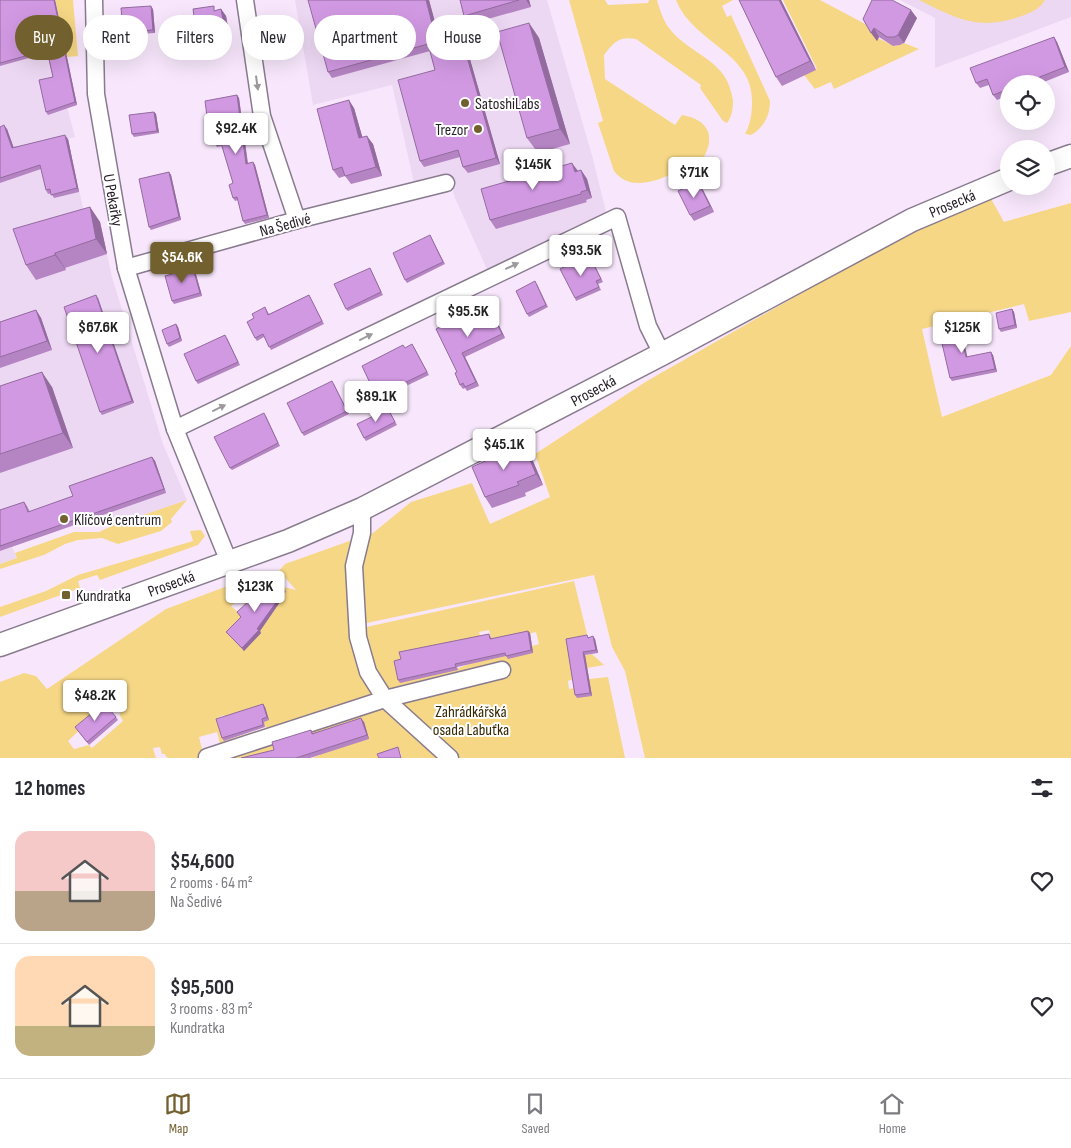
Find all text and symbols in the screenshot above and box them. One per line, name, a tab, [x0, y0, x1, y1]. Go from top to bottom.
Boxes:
chip: Buy	[15, 15, 73, 60]
chip: Rent	[83, 15, 148, 60]
chip: Filters	[158, 15, 232, 60]
chip: New	[242, 15, 304, 60]
chip: Apartment	[314, 15, 416, 60]
chip: House	[426, 15, 500, 60]
one-way arrow	[253, 75, 261, 91]
map controls	[1000, 75, 1055, 195]
button: locate	[1000, 75, 1055, 130]
place label: SatoshiLabs	[475, 95, 540, 114]
marker: SatoshiLabs	[459, 97, 471, 109]
pin: $92.4K	[195, 112, 277, 155]
text: $92.4K	[215, 119, 257, 138]
place label: Trezor	[435, 121, 468, 140]
marker: Trezor	[472, 123, 484, 135]
button: layers	[1000, 140, 1055, 195]
pin: $145K	[498, 148, 568, 191]
text: $145K	[515, 155, 551, 174]
pin: $71K	[664, 156, 724, 199]
text: $71K	[679, 163, 709, 182]
street label: U Pekařky	[99, 173, 126, 228]
street label: Prosecká	[927, 186, 979, 223]
street label: Na Šedivé	[258, 210, 313, 241]
pin: $93.5K	[540, 234, 622, 277]
text: $93.5K	[560, 241, 602, 260]
pin: $54.6K	[141, 242, 223, 284]
text: $54.6K	[161, 248, 203, 267]
one-way arrow	[505, 262, 519, 270]
pin: $95.5K	[427, 296, 509, 338]
text: $95.5K	[447, 302, 489, 321]
pin: $67.6K	[57, 312, 139, 354]
pin: $125K	[927, 312, 997, 354]
text: $67.6K	[78, 318, 118, 337]
text: $125K	[944, 318, 980, 337]
one-way arrow	[358, 333, 373, 341]
street label: Prosecká	[568, 372, 620, 411]
pin: $89.1K	[335, 380, 417, 423]
text: $89.1K	[355, 387, 397, 406]
one-way arrow	[212, 403, 226, 411]
pin: $45.1K	[463, 428, 545, 471]
text: $45.1K	[484, 435, 524, 454]
place label: Klíčové centrum	[74, 511, 161, 530]
marker: Klíčové centrum	[58, 513, 70, 525]
street label: Prosecká	[145, 567, 198, 602]
pin: $123K	[220, 570, 290, 613]
text: $123K	[237, 577, 273, 596]
place label: Kundratka	[76, 587, 131, 606]
marker: Kundratka	[60, 589, 72, 601]
pin: $48.2K	[54, 680, 136, 722]
text: $48.2K	[74, 686, 116, 705]
park label: Zahrádkářská osada Labuťka	[433, 703, 509, 740]
icon: filters	[1028, 774, 1056, 802]
text: 12 homes	[15, 776, 85, 801]
text: $54,600	[170, 849, 234, 874]
icon: home	[55, 851, 115, 911]
icon: heart	[1028, 867, 1056, 895]
text: 2 rooms · 64 m²	[170, 874, 253, 893]
text: Na Šedivé	[170, 893, 222, 912]
text: $95,500	[170, 975, 234, 1000]
icon: home	[55, 976, 115, 1036]
icon: heart	[1028, 992, 1056, 1020]
text: 3 rooms · 83 m²	[170, 1000, 253, 1019]
text: Kundratka	[170, 1019, 225, 1038]
tab: Map	[164, 1090, 192, 1137]
tab: Saved	[521, 1090, 550, 1137]
tab: Home	[878, 1090, 906, 1137]

